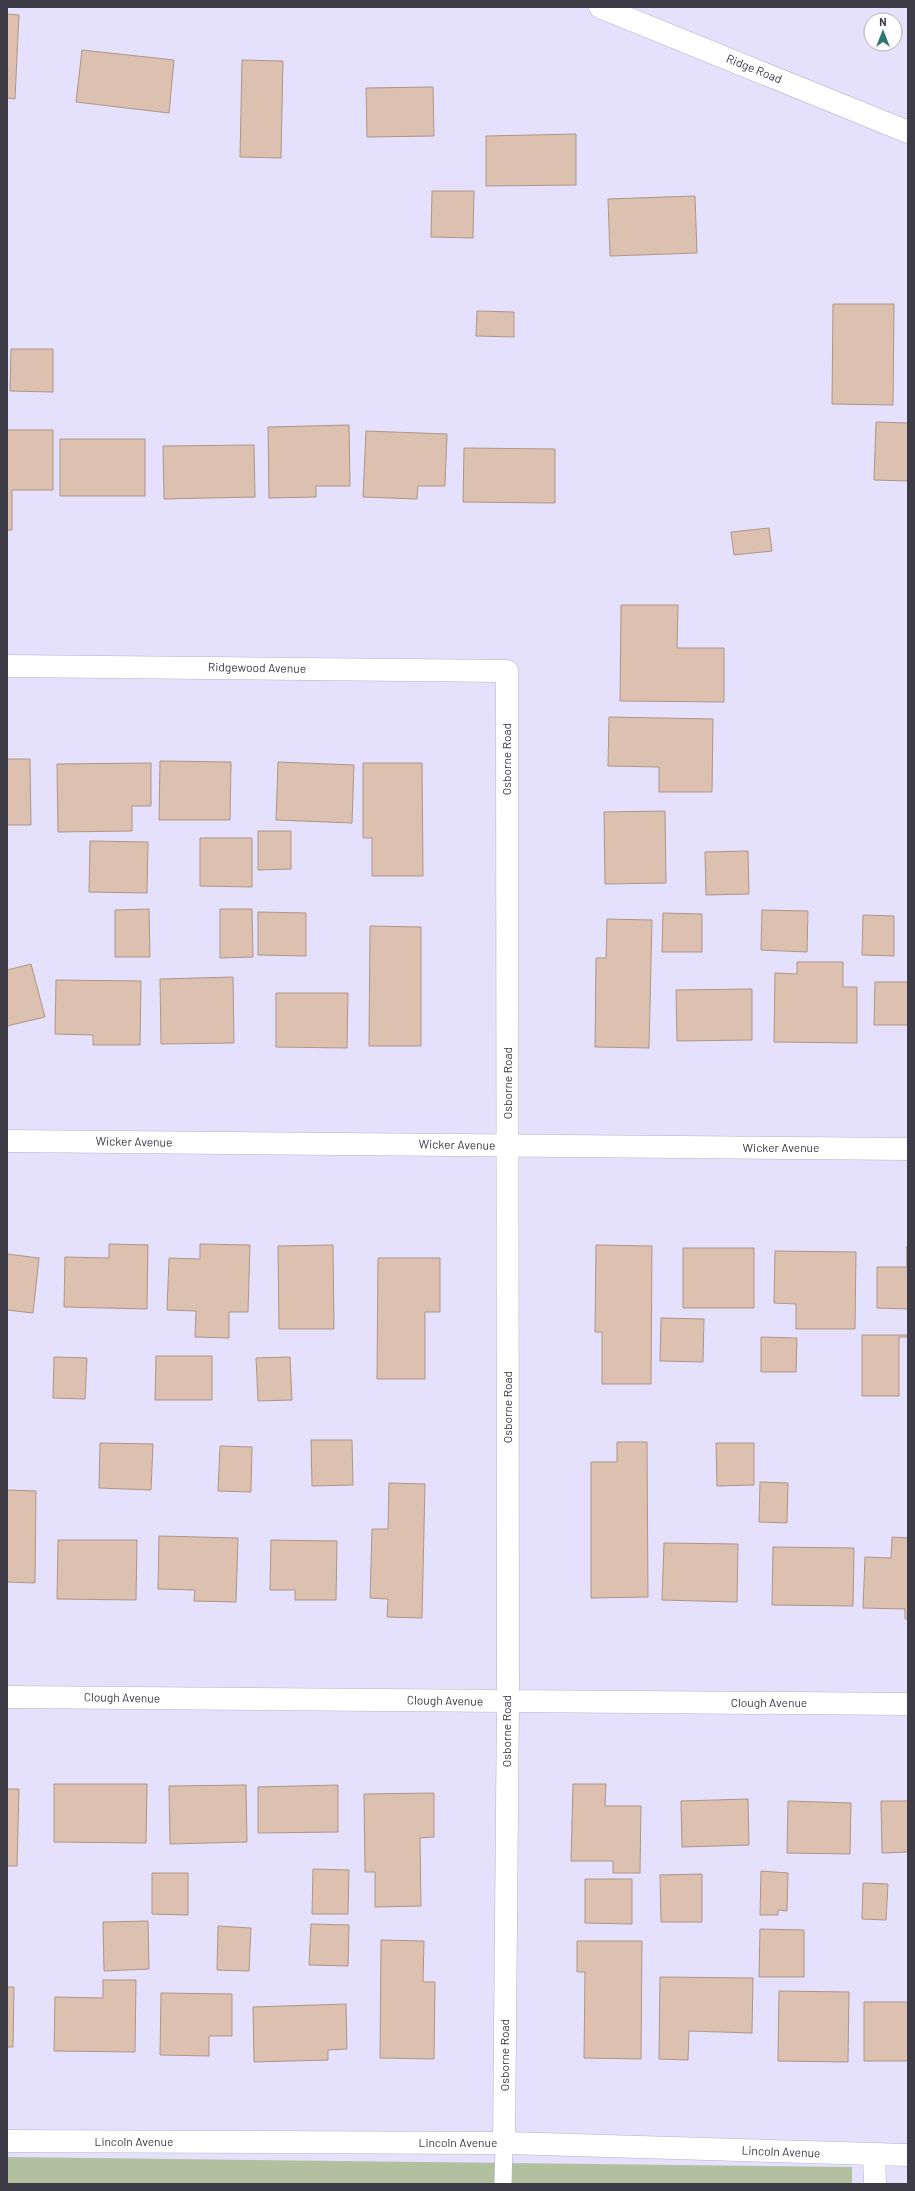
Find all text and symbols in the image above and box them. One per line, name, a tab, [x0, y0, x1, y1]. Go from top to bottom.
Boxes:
north arrow	[863, 12, 903, 52]
text: N	[879, 15, 887, 28]
street label: Ridge Road	[725, 51, 784, 86]
street label: Ridgewood Avenue	[208, 659, 306, 675]
street label: Osborne Road	[499, 723, 513, 795]
street label: Osborne Road	[500, 1047, 514, 1119]
street label: Wicker Avenue	[95, 1133, 173, 1149]
street label: Wicker Avenue	[418, 1136, 496, 1152]
street label: Wicker Avenue	[743, 1140, 819, 1154]
street label: Osborne Road	[500, 1371, 514, 1443]
street label: Clough Avenue	[84, 1689, 160, 1705]
street label: Clough Avenue	[407, 1692, 483, 1708]
street label: Osborne Road	[499, 1695, 513, 1767]
street label: Clough Avenue	[731, 1695, 807, 1709]
street label: Osborne Road	[497, 2019, 511, 2091]
street label: Lincoln Avenue	[95, 2134, 173, 2148]
street label: Lincoln Avenue	[419, 2135, 497, 2149]
street label: Lincoln Avenue	[741, 2143, 821, 2159]

